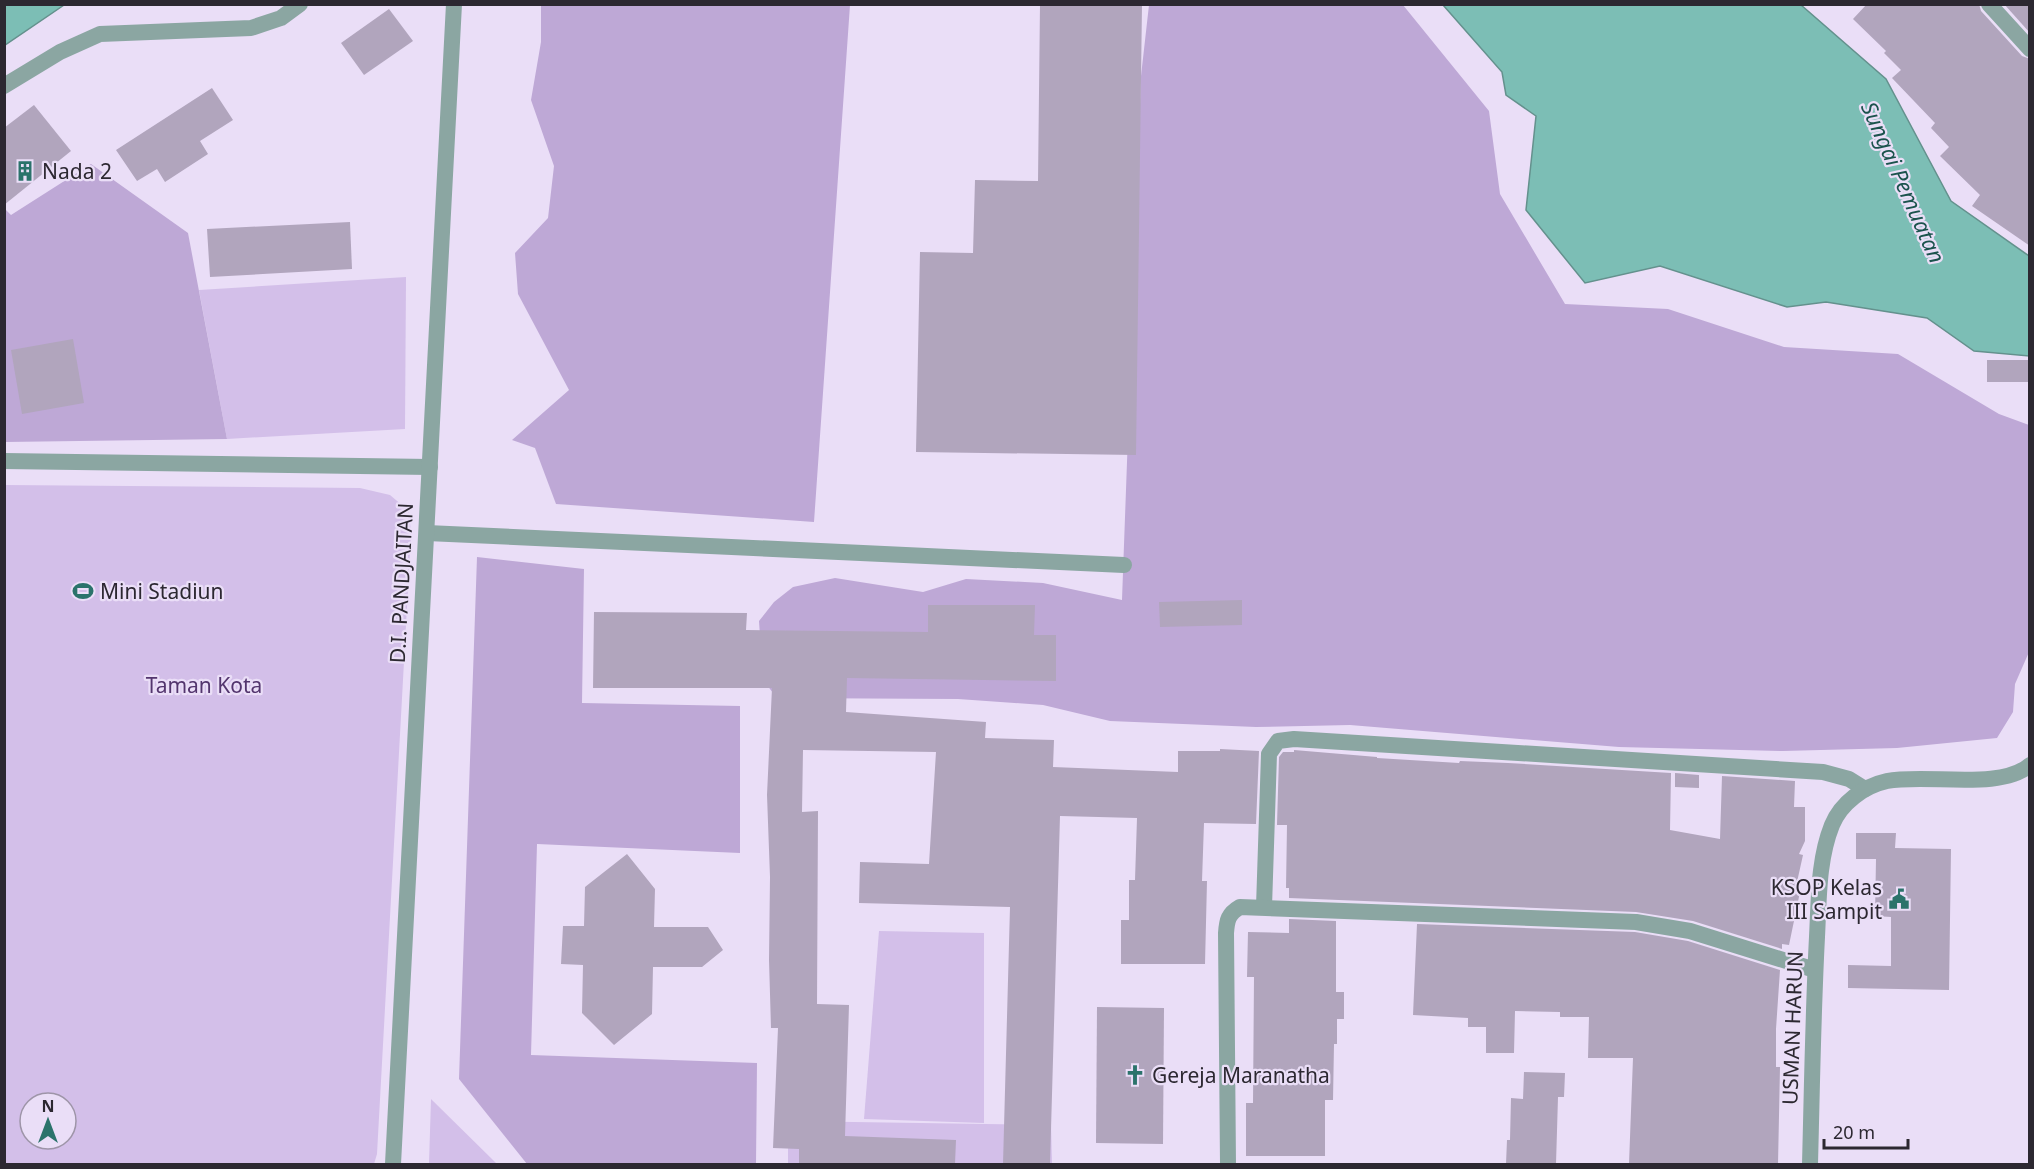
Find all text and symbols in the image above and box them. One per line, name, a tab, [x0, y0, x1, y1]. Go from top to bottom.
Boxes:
water label: Sungai Pemuatan	[1855, 97, 1953, 267]
place label: Nada 2	[42, 157, 112, 185]
building icon: Nada 2	[13, 159, 37, 183]
street label: D.I. PANDJAITAN	[383, 502, 419, 664]
place label: Mini Stadiun	[100, 577, 224, 605]
sports icon: Mini Stadiun	[71, 579, 95, 603]
park label: Taman Kota	[146, 671, 262, 699]
place label: KSOP Kelas III Sampit	[1771, 873, 1882, 925]
public building icon: KSOP Kelas III Sampit	[1887, 887, 1911, 911]
street label: USMAN HARUN	[1775, 950, 1809, 1106]
place label: Gereja Maranatha	[1152, 1061, 1330, 1089]
church icon: Gereja Maranatha	[1123, 1063, 1147, 1087]
north arrow	[18, 1091, 78, 1151]
text: N	[41, 1095, 55, 1117]
scale bar	[1824, 1112, 1908, 1150]
text: 20 m	[1833, 1120, 1875, 1144]

